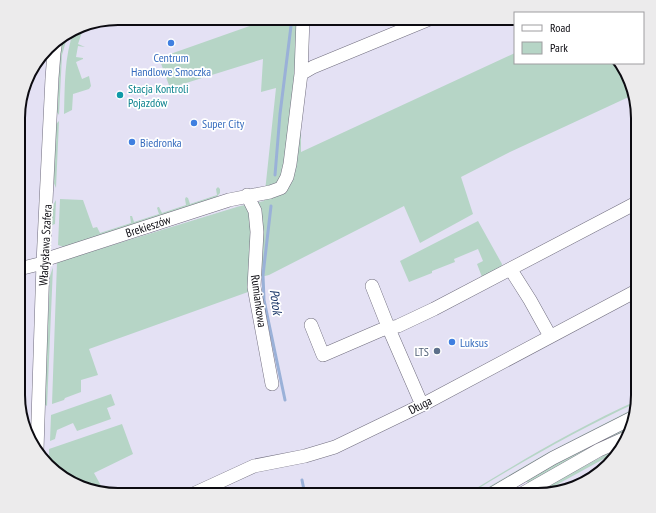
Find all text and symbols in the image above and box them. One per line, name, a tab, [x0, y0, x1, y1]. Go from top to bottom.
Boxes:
legend	[514, 12, 644, 64]
text: Road	[550, 20, 570, 35]
marker: Centrum Handlowe Smoczka	[166, 38, 176, 48]
text: Park	[550, 40, 568, 55]
place label: Centrum Handlowe Smoczka	[131, 50, 211, 79]
place label: Stacja Kontroli Pojazdów	[128, 81, 189, 110]
marker: Stacja Kontroli Pojazdów	[115, 90, 125, 100]
place label: Super City	[202, 116, 245, 131]
marker: Super City	[189, 118, 199, 128]
place label: Biedronka	[140, 135, 182, 150]
marker: Biedronka	[127, 137, 137, 147]
street label: Władysława Szafera	[35, 204, 55, 286]
street label: Brekieszów	[124, 211, 173, 240]
street label: Rumiankowa	[248, 274, 270, 328]
water label: Potok	[266, 288, 286, 318]
place label: Luksus	[460, 335, 488, 350]
marker: Luksus	[447, 337, 457, 347]
place label: LTS	[415, 344, 429, 359]
marker: LTS	[432, 346, 442, 356]
street label: Długa	[406, 393, 434, 417]

